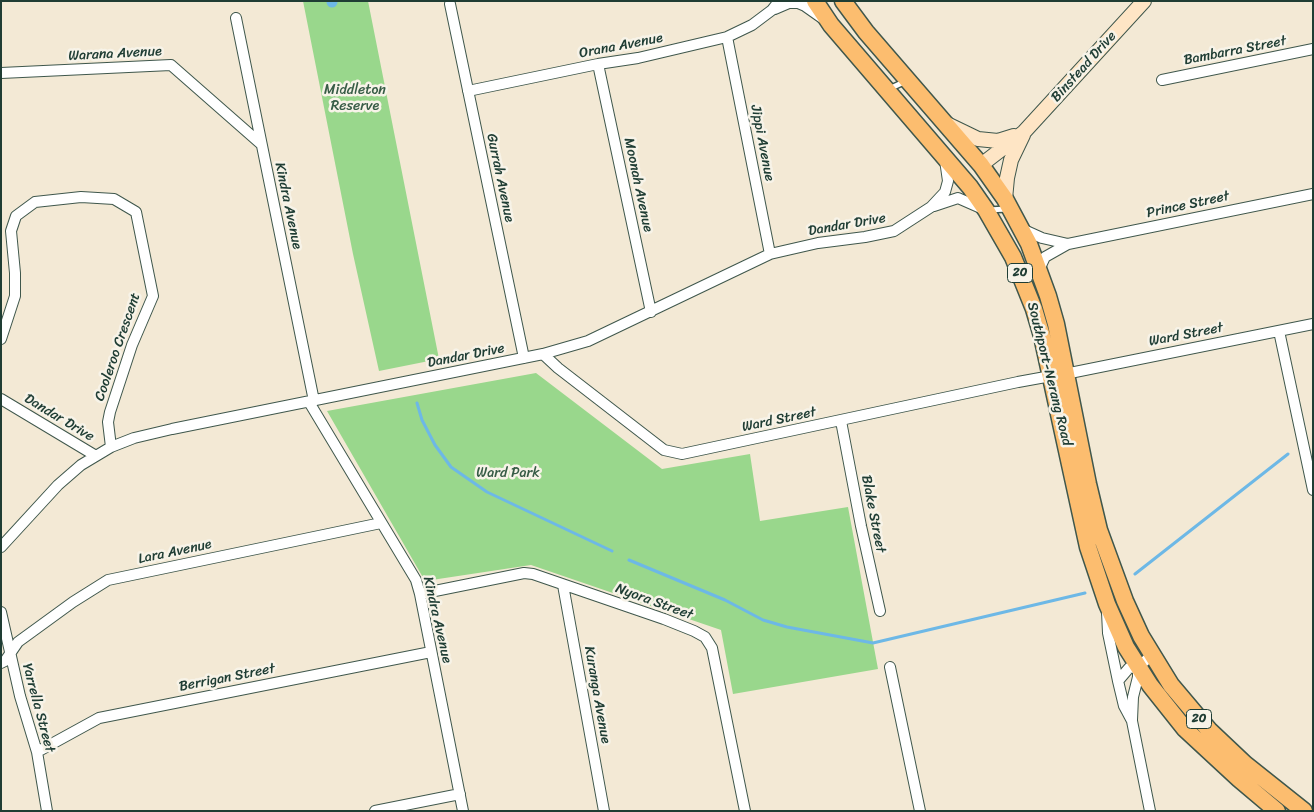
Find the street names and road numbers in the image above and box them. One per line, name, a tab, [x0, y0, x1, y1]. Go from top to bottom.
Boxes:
street label: Binstead Drive	[1048, 28, 1120, 106]
street label: Orana Avenue	[578, 30, 664, 62]
street label: Bambarra Street	[1182, 33, 1288, 69]
street label: Warana Avenue	[68, 43, 162, 65]
street label: Jippi Avenue	[746, 103, 778, 183]
street label: Gurrah Avenue	[482, 132, 518, 224]
street label: Moonah Avenue	[620, 136, 656, 234]
street label: Kindra Avenue	[271, 161, 305, 251]
street label: Prince Street	[1145, 188, 1231, 222]
street label: Dandar Drive	[807, 210, 887, 240]
road number: 20	[1008, 264, 1032, 282]
street label: Cooleroo Crescent	[92, 291, 144, 403]
street label: Southport-Nerang Road	[1023, 300, 1075, 448]
street label: Ward Street	[1147, 320, 1225, 350]
street label: Dandar Drive	[426, 340, 506, 372]
street label: Dandar Drive	[21, 391, 97, 445]
street label: Ward Street	[740, 404, 818, 436]
street label: Blake Street	[857, 474, 889, 554]
street label: Lara Avenue	[137, 536, 213, 568]
street label: Kindra Avenue	[419, 575, 455, 665]
street label: Nyora Street	[613, 580, 695, 624]
street label: Kuranga Avenue	[580, 645, 614, 745]
street label: Berrigan Street	[178, 660, 276, 696]
street label: Yarrella Street	[18, 662, 58, 754]
road number: 20	[1186, 710, 1212, 729]

